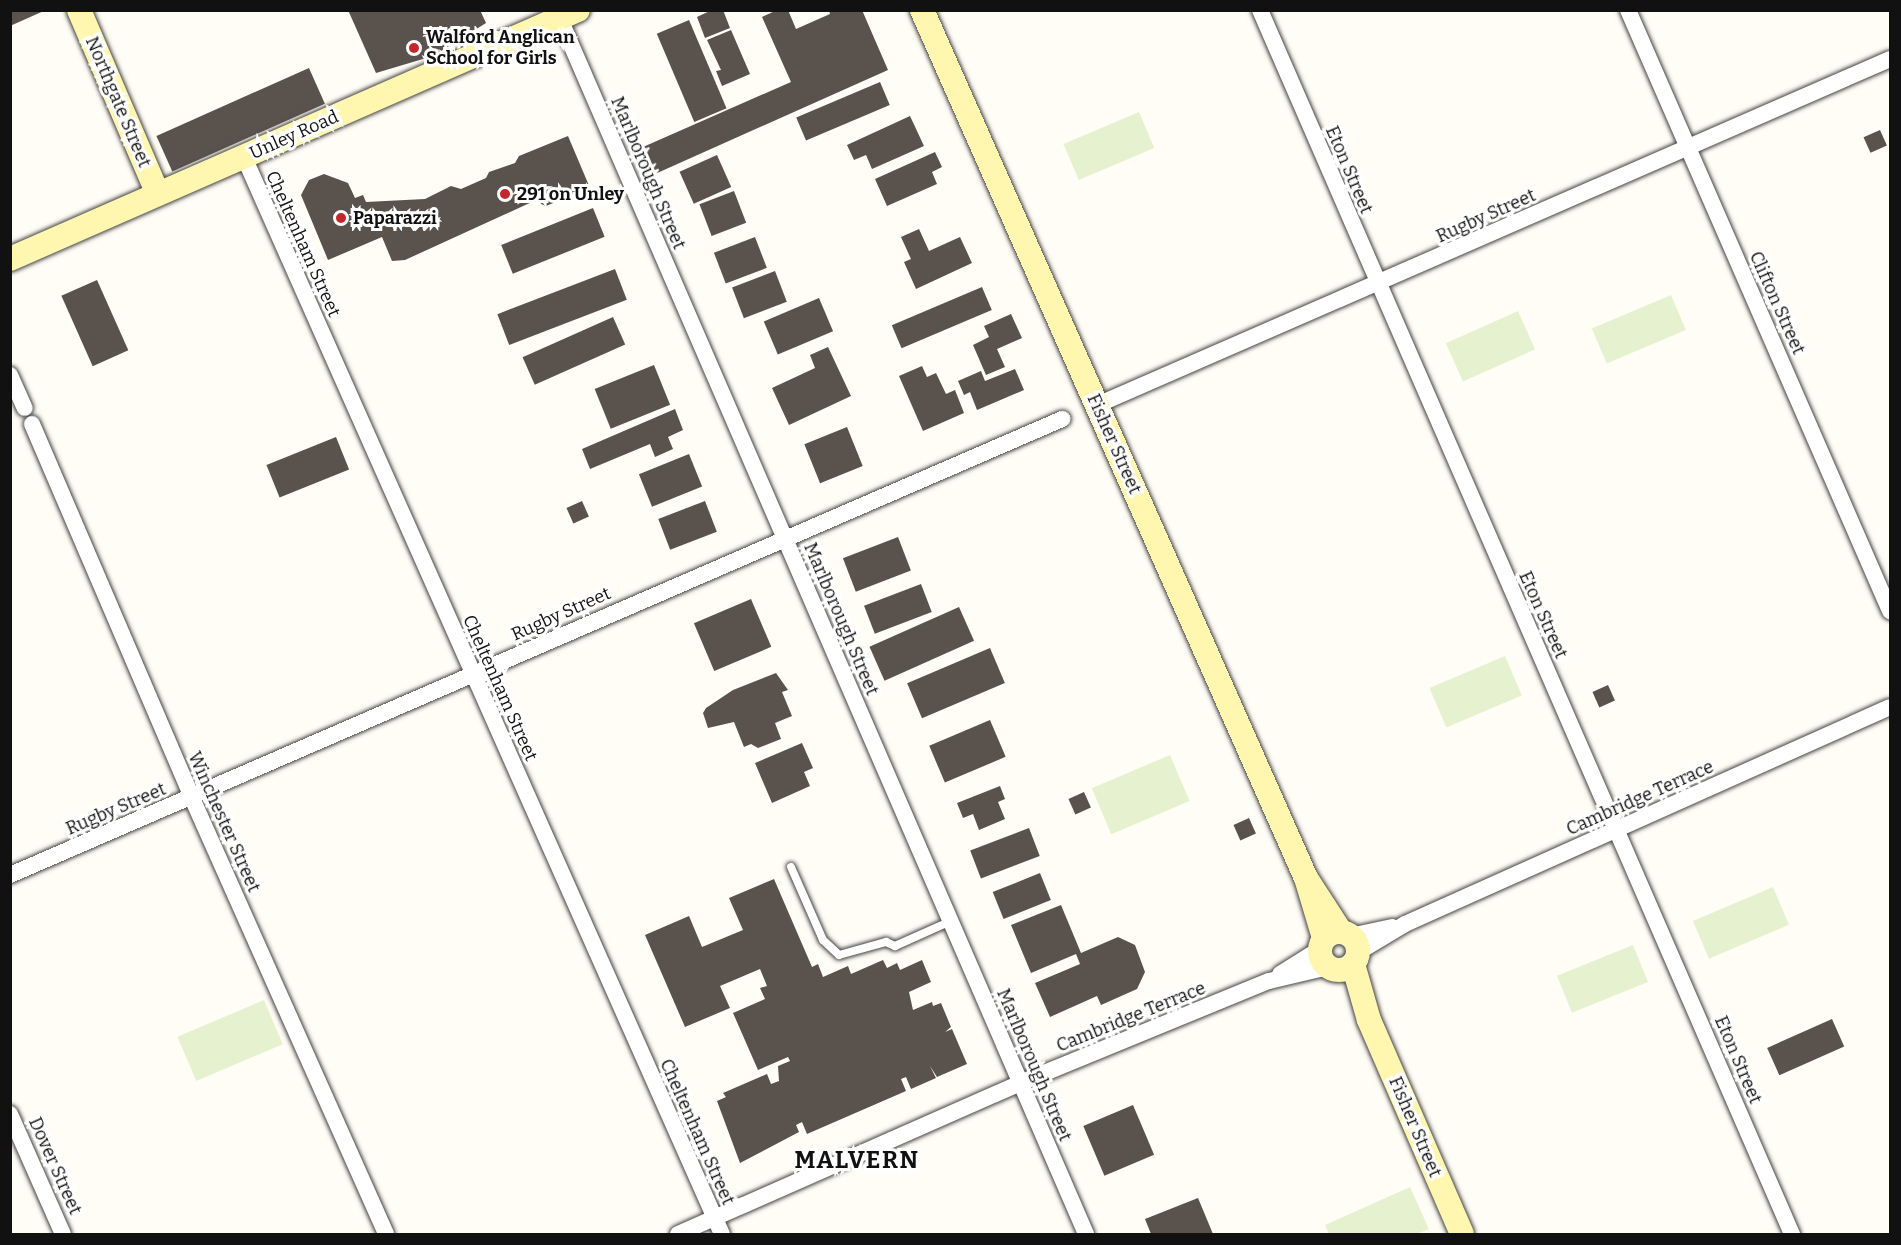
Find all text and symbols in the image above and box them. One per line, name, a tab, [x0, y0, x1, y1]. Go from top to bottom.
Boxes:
place label: Walford Anglican School for Girls	[426, 27, 574, 70]
street label: Northgate Street	[81, 33, 155, 171]
marker: Walford Anglican School for Girls	[407, 41, 421, 55]
street label: Marlborough Street	[606, 93, 690, 253]
street label: Unley Road	[246, 106, 342, 164]
street label: Eton Street	[1321, 123, 1377, 217]
street label: Cheltenham Street	[261, 168, 345, 320]
place label: 291 on Unley	[517, 183, 624, 205]
street label: Rugby Street	[1433, 184, 1539, 248]
marker: 291 on Unley	[498, 187, 512, 201]
place label: Paparazzi	[353, 207, 437, 229]
marker: Paparazzi	[334, 211, 348, 225]
street label: Clifton Street	[1745, 248, 1809, 358]
street label: Fisher Street	[1082, 391, 1146, 497]
street label: Marlborough Street	[799, 539, 883, 699]
street label: Eton Street	[1514, 568, 1572, 662]
street label: Rugby Street	[508, 582, 614, 646]
street label: Cheltenham Street	[458, 612, 542, 764]
street label: Winchester Street	[183, 748, 265, 896]
street label: Cambridge Terrace	[1563, 756, 1717, 840]
street label: Rugby Street	[63, 778, 169, 840]
street label: Cambridge Terrace	[1053, 977, 1209, 1057]
street label: Marlborough Street	[992, 985, 1076, 1145]
street label: Eton Street	[1710, 1013, 1766, 1107]
street label: Cheltenham Street	[655, 1056, 739, 1208]
street label: Fisher Street	[1384, 1073, 1446, 1181]
street label: Dover Street	[24, 1114, 86, 1218]
district label: MALVERN	[795, 1147, 919, 1175]

